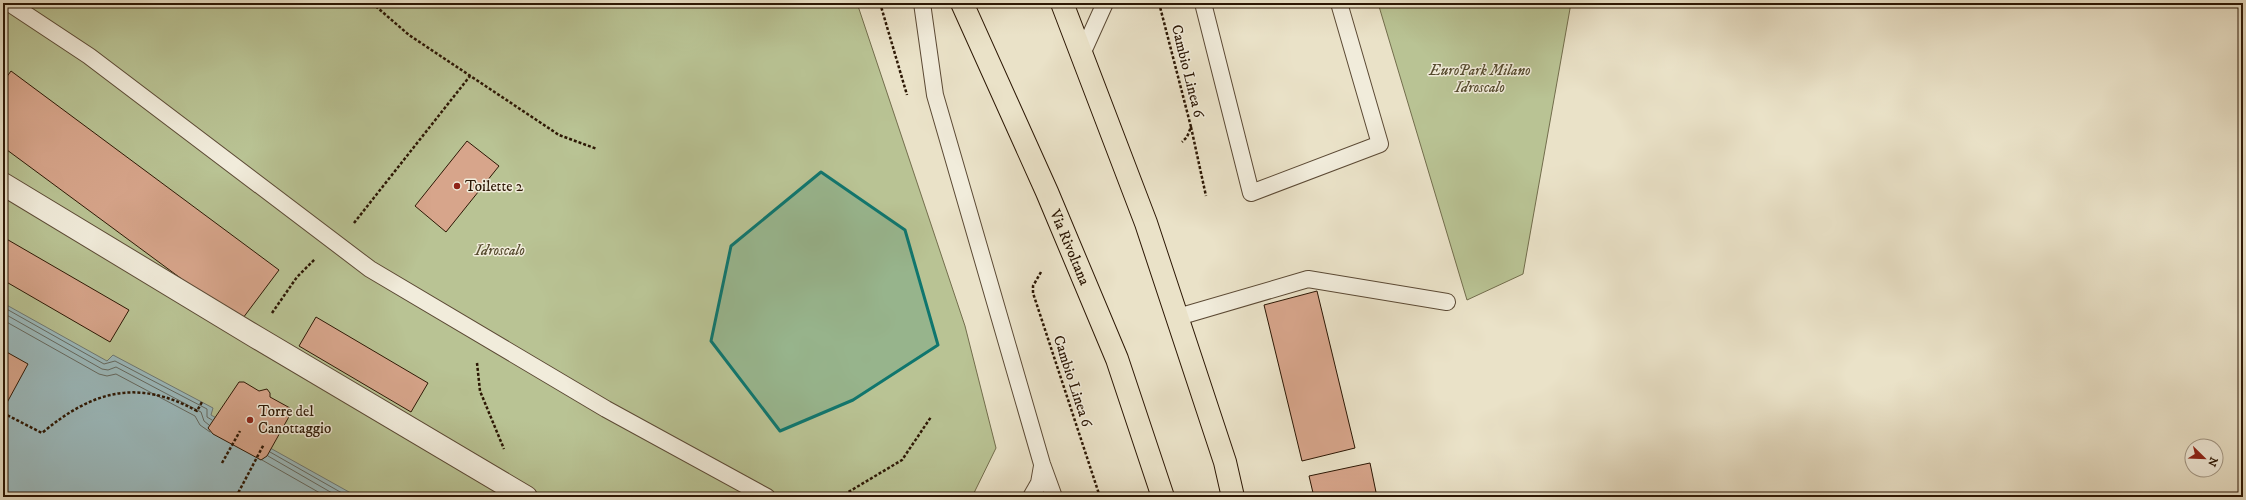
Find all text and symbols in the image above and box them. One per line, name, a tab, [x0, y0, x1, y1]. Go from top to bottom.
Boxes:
street label: Cambio Linea 6	[1167, 23, 1209, 121]
park label: EuroPark Milano Idroscalo	[1428, 61, 1531, 97]
place label: Toilette 2	[465, 177, 524, 196]
marker: Toilette 2	[452, 181, 462, 191]
street label: Via Rivoltana	[1045, 206, 1094, 289]
park label: Idroscalo	[474, 241, 525, 260]
street label: Cambio Linea 6	[1049, 333, 1097, 430]
place label: Torre del Canottaggio	[258, 402, 331, 438]
marker: Torre del Canottaggio	[245, 415, 255, 425]
north arrow	[2184, 438, 2224, 478]
text: N	[2204, 455, 2220, 468]

